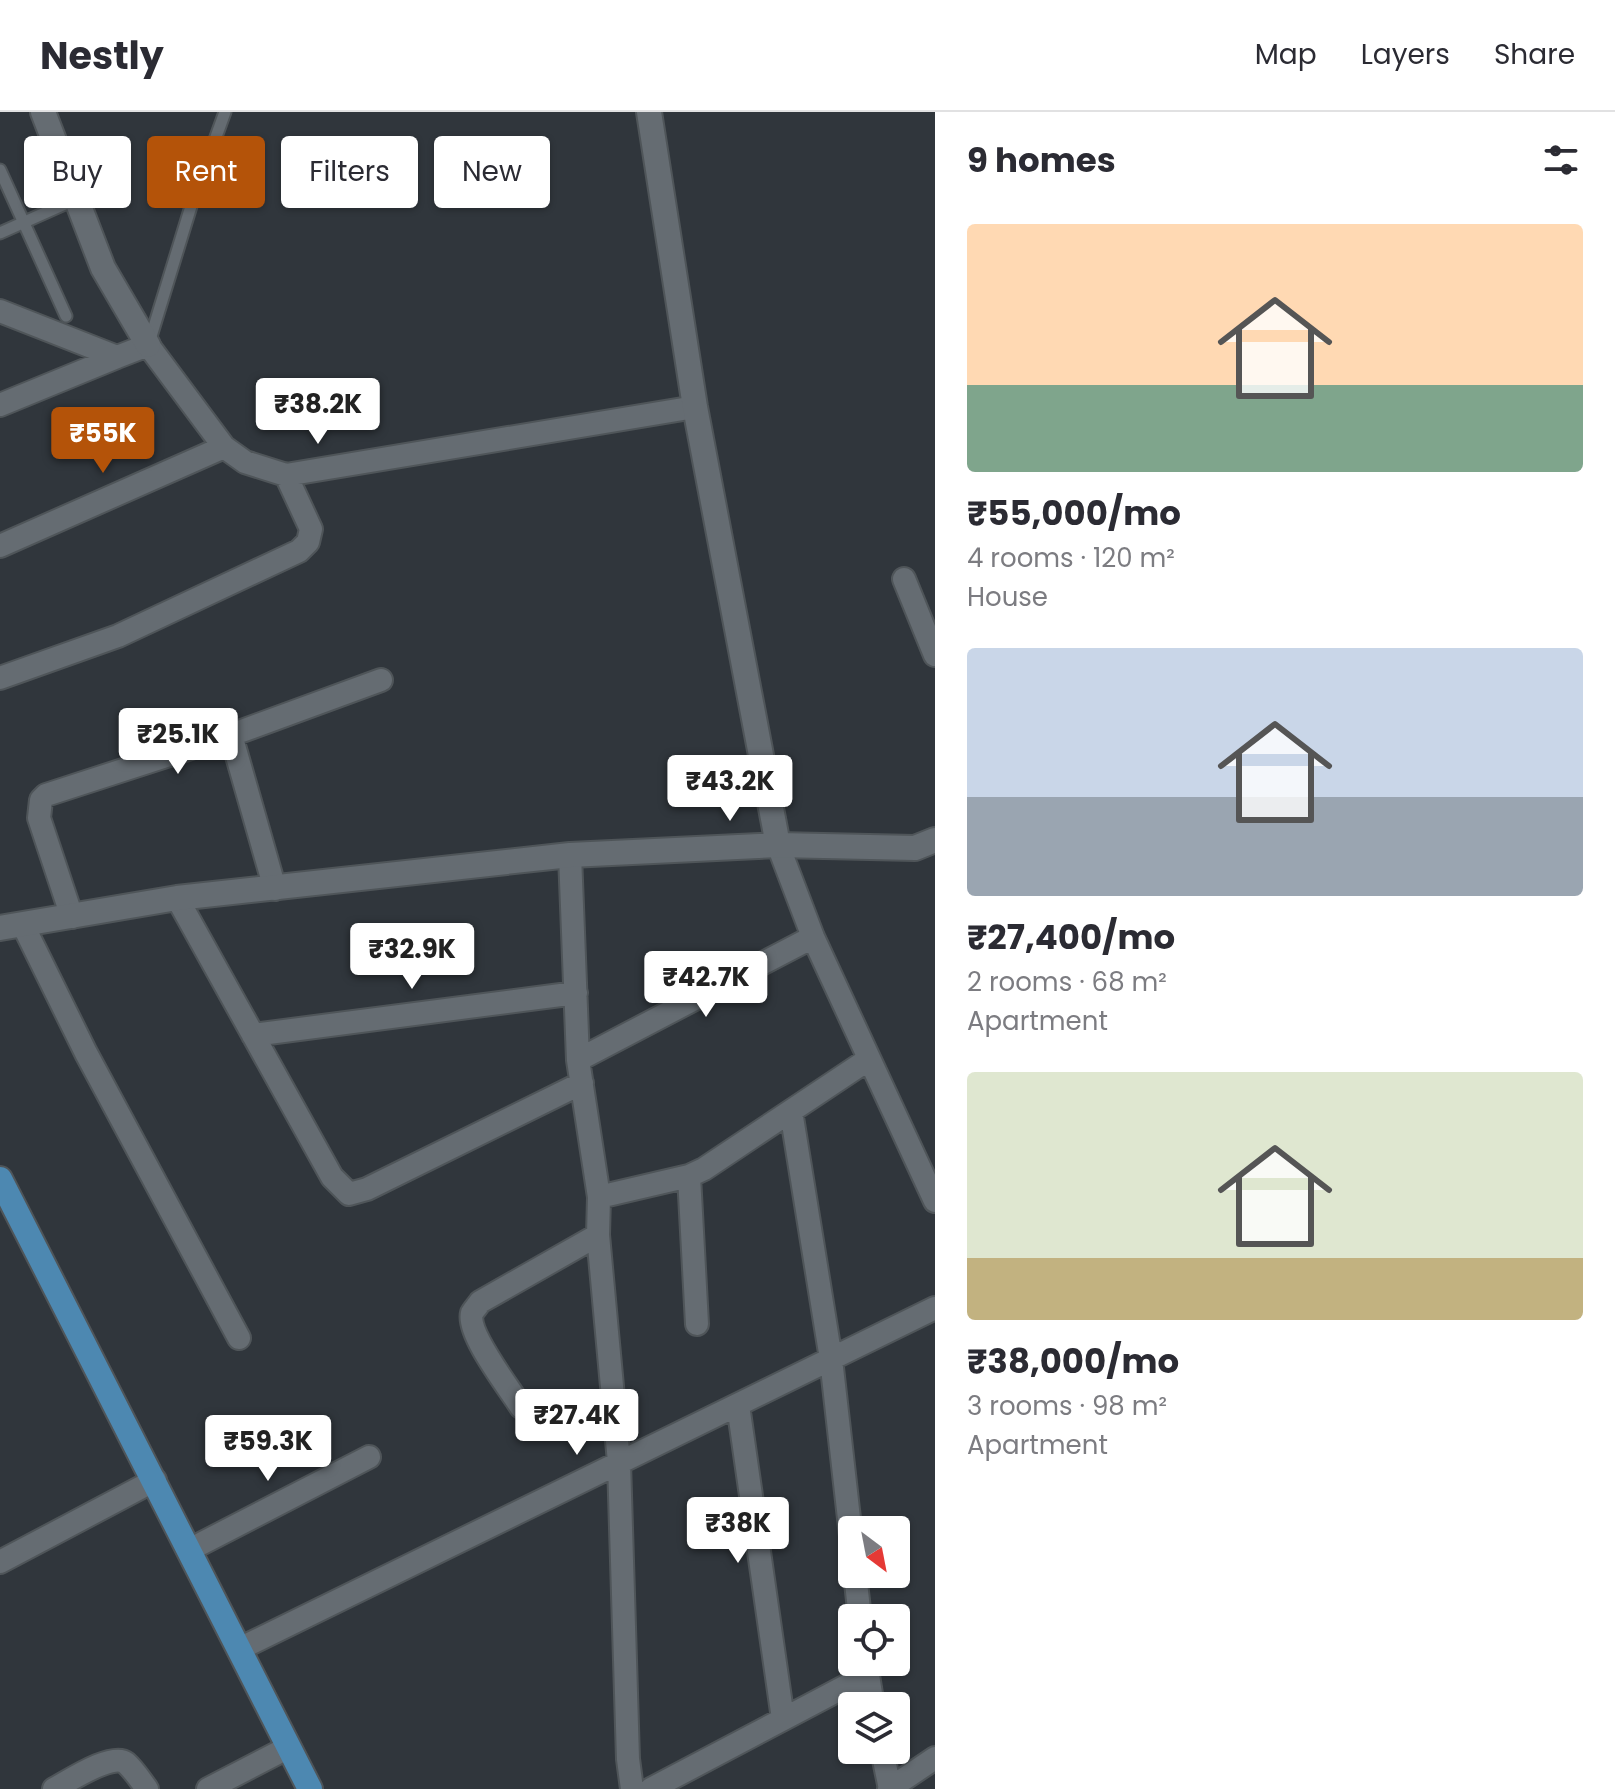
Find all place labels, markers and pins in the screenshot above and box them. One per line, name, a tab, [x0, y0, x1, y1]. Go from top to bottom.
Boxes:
pin: ₹38.2K	[253, 378, 383, 446]
pin: ₹55K	[56, 407, 150, 475]
pin: ₹25.1K	[113, 708, 243, 776]
pin: ₹43.2K	[665, 755, 795, 823]
pin: ₹32.9K	[347, 923, 477, 991]
pin: ₹42.7K	[641, 951, 771, 1019]
pin: ₹27.4K	[512, 1389, 642, 1457]
pin: ₹59.3K	[203, 1415, 333, 1483]
pin: ₹38K	[691, 1497, 785, 1565]

